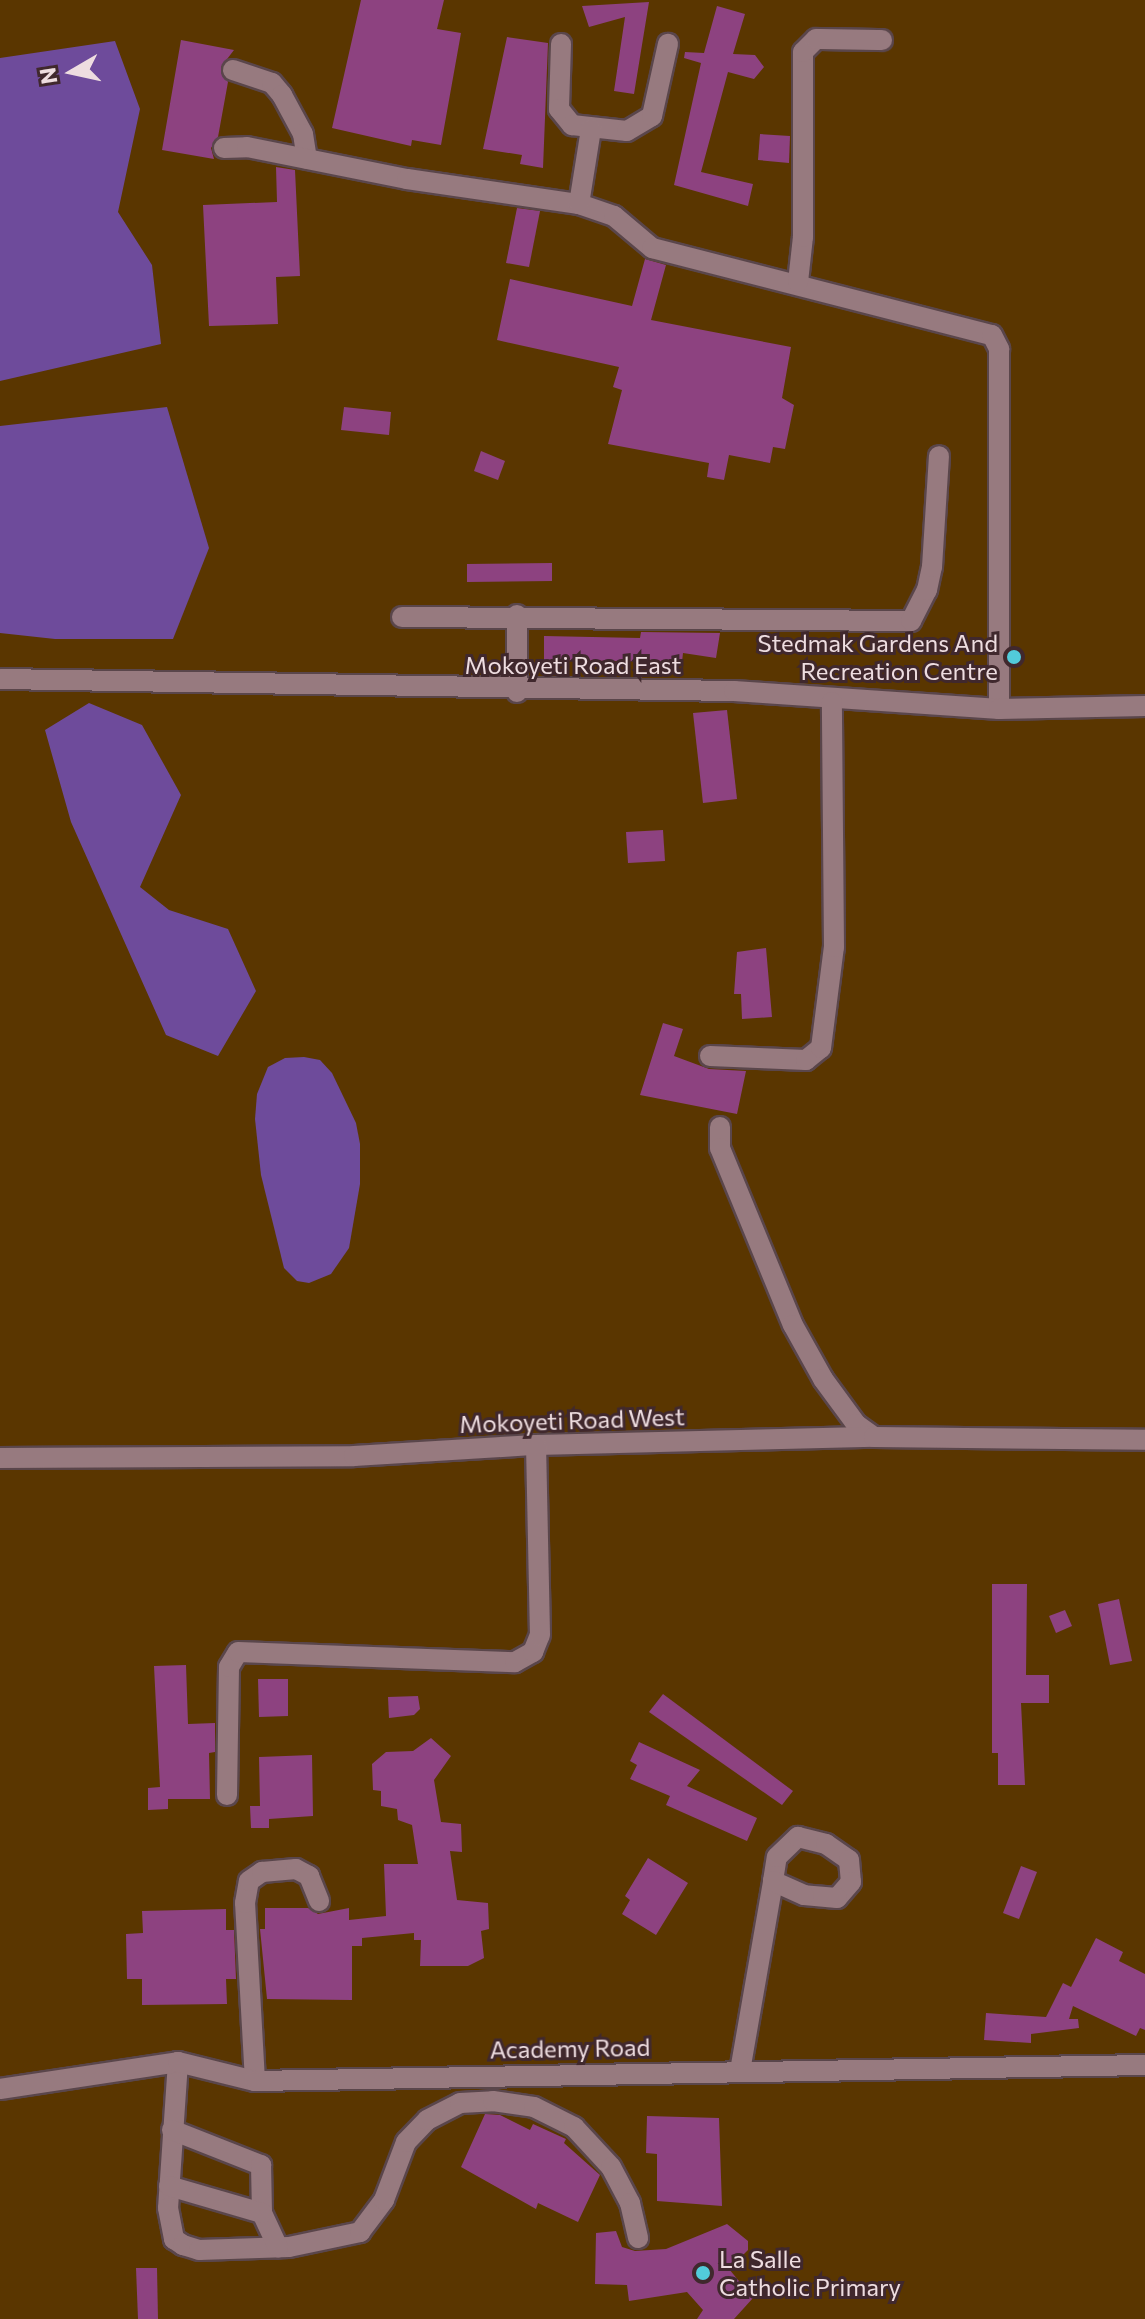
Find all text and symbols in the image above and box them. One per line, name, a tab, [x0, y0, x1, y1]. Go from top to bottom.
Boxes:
north arrow	[32, 32, 112, 112]
text: N	[33, 66, 62, 86]
place label: Stedmak Gardens And Recreation Centre	[758, 629, 998, 685]
marker: Stedmak Gardens And Recreation Centre	[1005, 648, 1023, 666]
street label: Mokoyeti Road East	[465, 651, 681, 679]
street label: Mokoyeti Road West	[459, 1402, 685, 1438]
street label: Academy Road	[489, 2032, 651, 2064]
place label: La Salle Catholic Primary	[719, 2245, 901, 2301]
marker: La Salle Catholic Primary	[694, 2264, 712, 2282]

